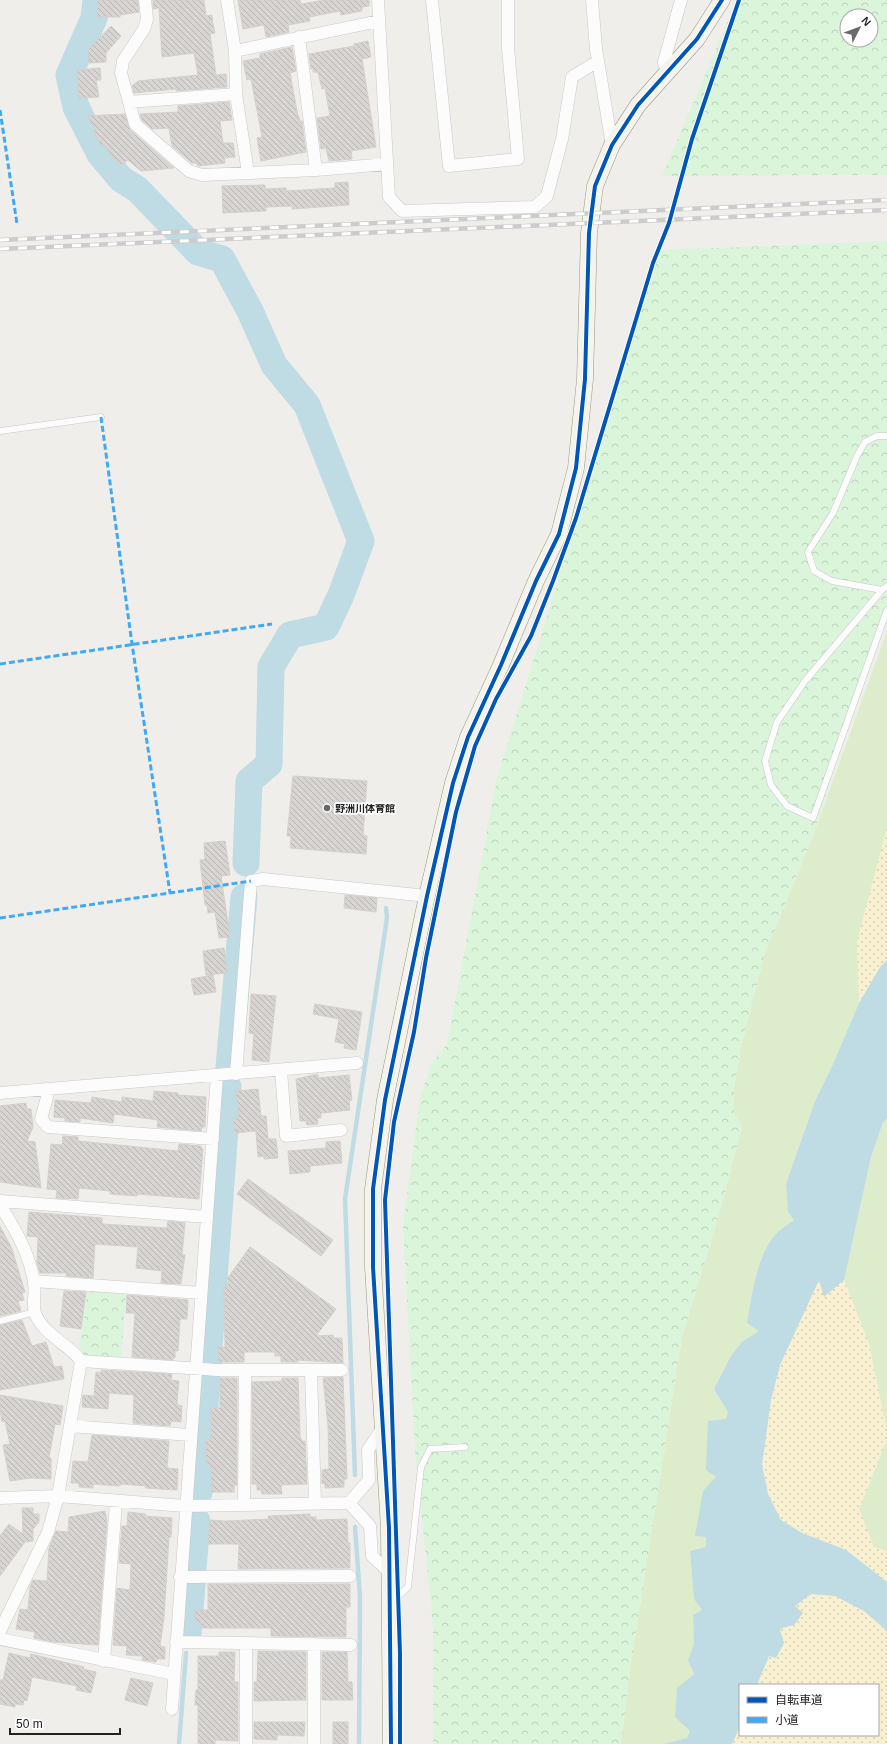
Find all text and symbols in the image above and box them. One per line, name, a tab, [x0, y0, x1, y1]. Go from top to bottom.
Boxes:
north arrow	[839, 8, 879, 48]
text: N	[859, 14, 874, 28]
marker: 野洲川体育館	[322, 803, 332, 813]
place label: 野洲川体育館	[335, 803, 395, 814]
legend	[739, 1684, 879, 1736]
text: 自転車道	[775, 1693, 823, 1707]
scale bar	[10, 1710, 120, 1736]
text: 小道	[775, 1713, 799, 1727]
text: 50 m	[16, 1717, 43, 1731]

